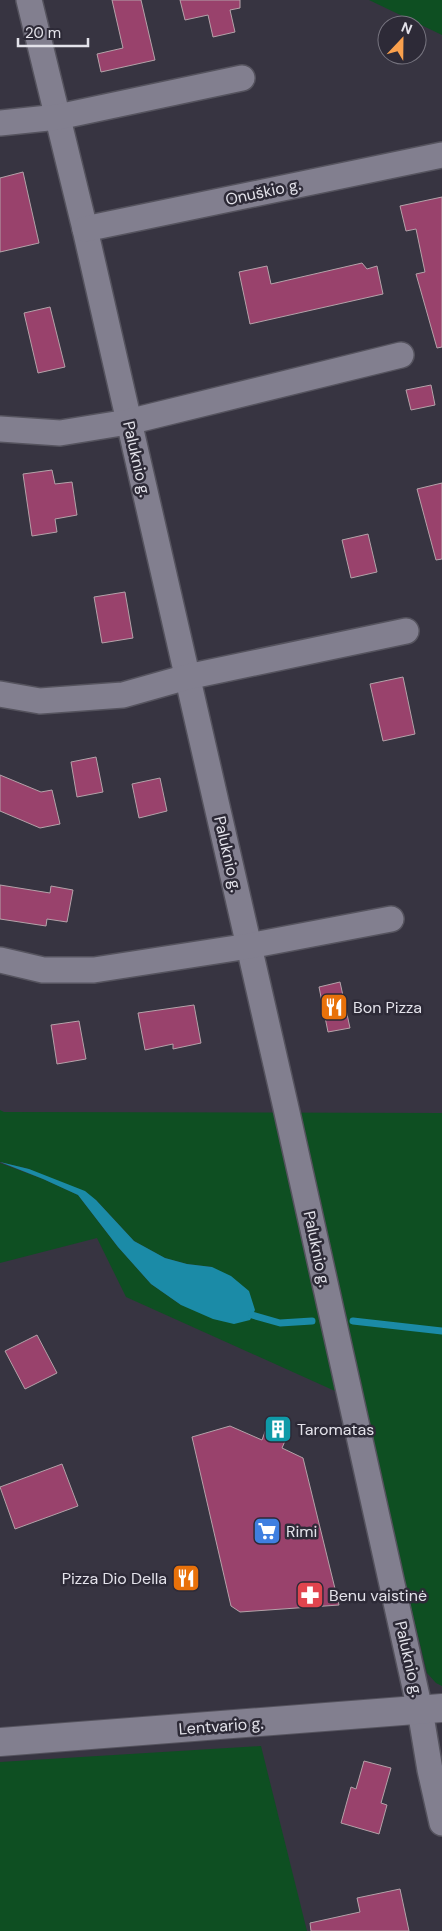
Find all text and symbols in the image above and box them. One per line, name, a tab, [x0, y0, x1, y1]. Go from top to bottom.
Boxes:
scale bar	[18, 15, 88, 47]
north arrow	[377, 15, 427, 65]
text: N	[399, 18, 415, 38]
text: 20 m	[25, 23, 61, 43]
street label: Onuškio g.	[223, 174, 303, 210]
street label: Paluknio g.	[118, 419, 156, 499]
street label: Paluknio g.	[209, 814, 247, 894]
restaurant icon: Bon Pizza	[319, 992, 349, 1022]
place label: Bon Pizza	[353, 997, 422, 1018]
street label: Paluknio g.	[299, 1209, 335, 1289]
building icon: Taromatas	[263, 1414, 293, 1444]
place label: Taromatas	[297, 1419, 374, 1440]
supermarket icon: Rimi	[252, 1516, 282, 1546]
place label: Rimi	[286, 1521, 317, 1542]
restaurant icon: Pizza Dio Della	[171, 1563, 201, 1593]
place label: Pizza Dio Della	[62, 1568, 167, 1589]
pharmacy icon: Benu vaistinė	[295, 1580, 325, 1610]
place label: Benu vaistinė	[329, 1585, 427, 1606]
street label: Paluknio g.	[390, 1619, 428, 1699]
street label: Lentvario g.	[178, 1713, 264, 1739]

